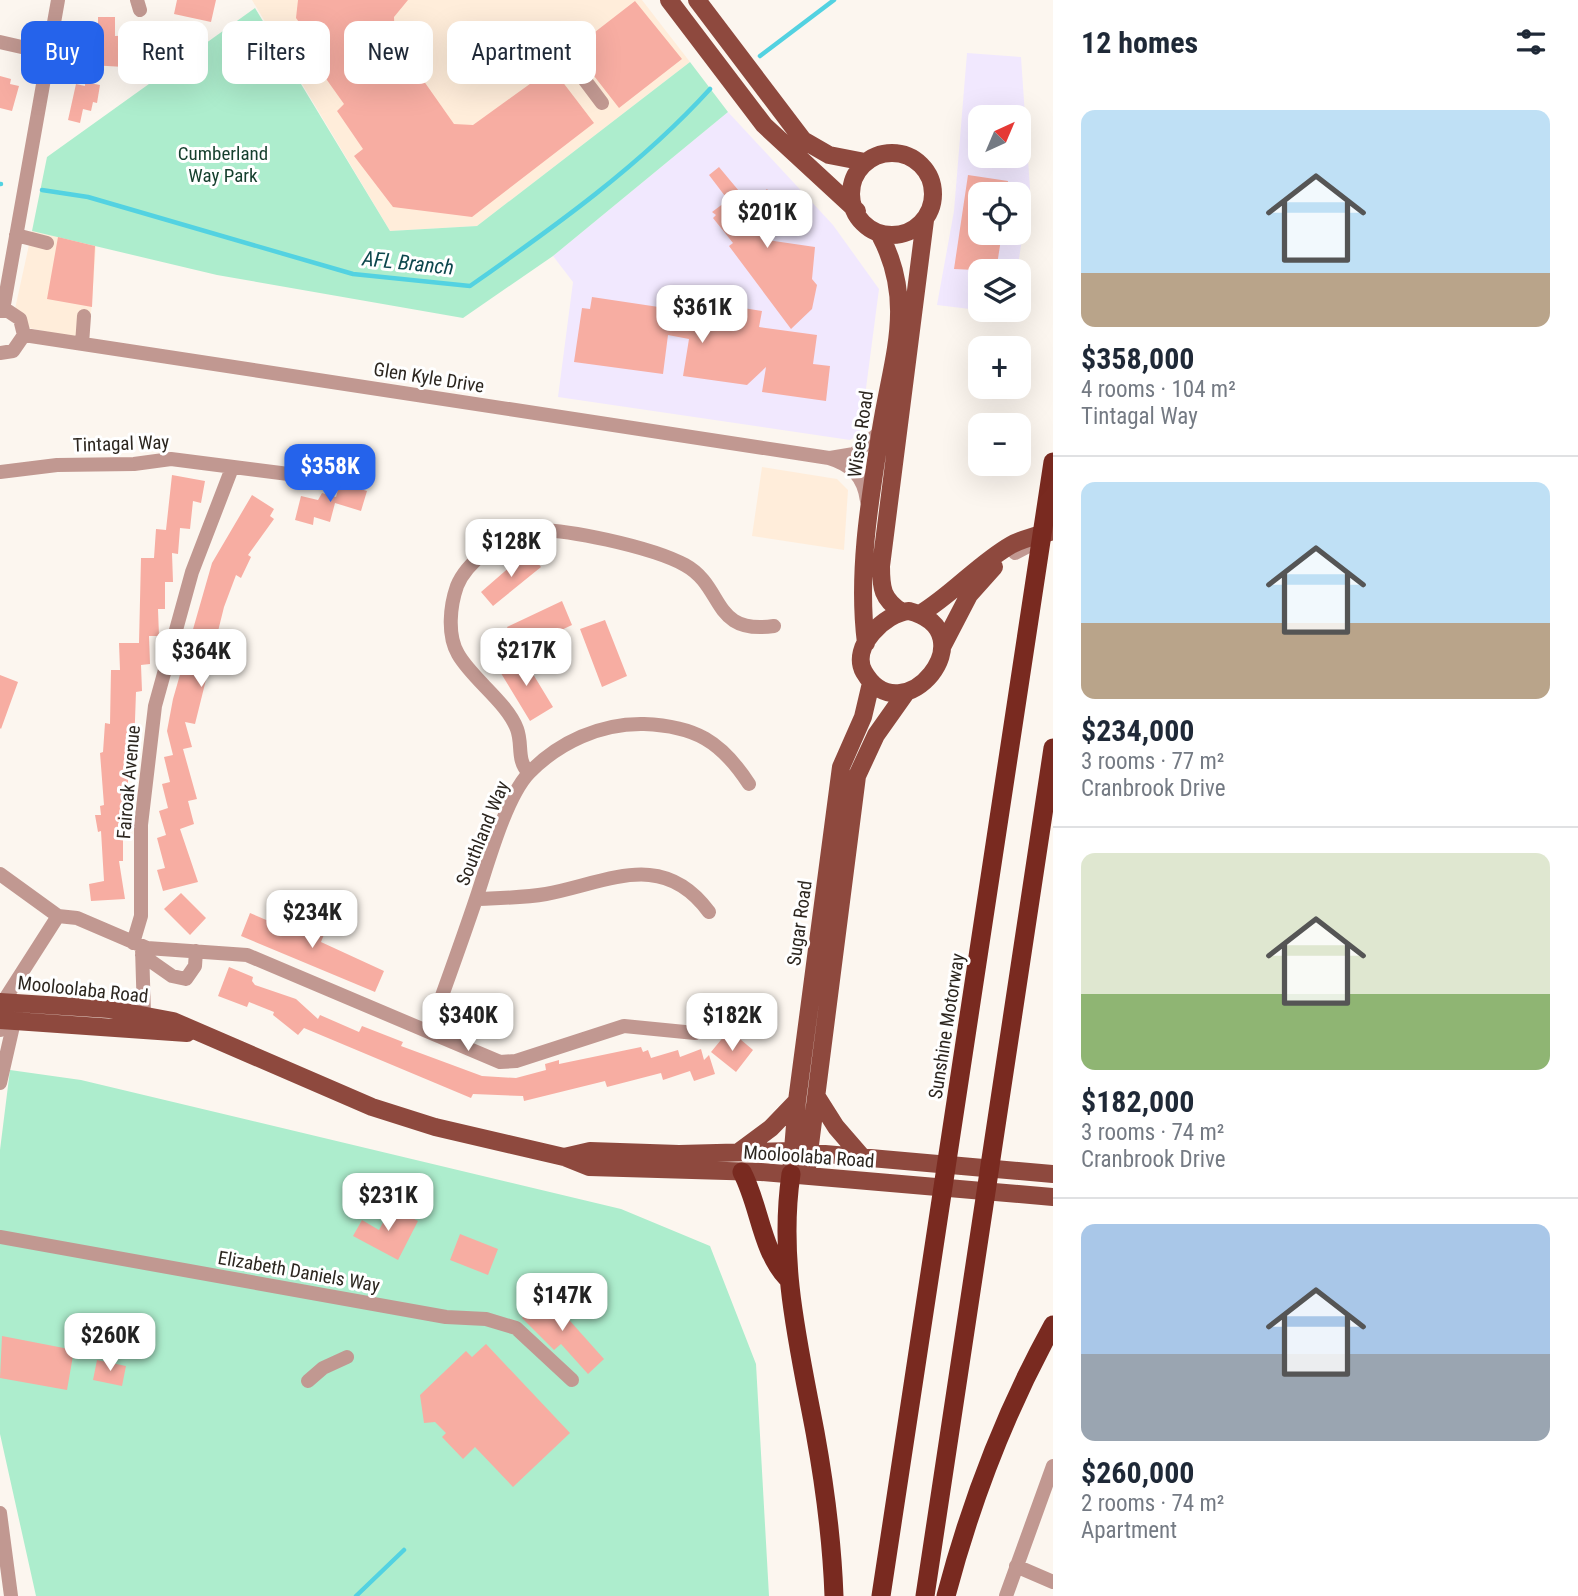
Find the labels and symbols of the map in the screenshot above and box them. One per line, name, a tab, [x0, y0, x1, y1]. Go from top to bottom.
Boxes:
north arrow	[968, 105, 1031, 168]
park label: Cumberland Way Park	[178, 142, 268, 187]
pin: $201K	[718, 190, 816, 250]
water label: AFL Branch	[360, 246, 455, 280]
pin: $361K	[653, 286, 751, 345]
street label: Glen Kyle Drive	[372, 357, 486, 398]
street label: Wises Road	[843, 389, 878, 479]
street label: Tintagal Way	[72, 430, 170, 457]
pin: $358K	[281, 444, 379, 504]
pin: $128K	[462, 520, 560, 579]
pin: $217K	[477, 628, 575, 688]
pin: $364K	[152, 630, 250, 689]
street label: Fairoak Avenue	[112, 724, 145, 840]
street label: Southland Way	[451, 777, 514, 889]
street label: Sugar Road	[782, 879, 817, 967]
pin: $234K	[263, 890, 361, 950]
street label: Sunshine Motorway	[924, 952, 969, 1100]
street label: Mooloolaba Road	[16, 971, 149, 1008]
pin: $340K	[419, 993, 517, 1053]
pin: $182K	[683, 993, 781, 1053]
street label: Mooloolaba Road	[743, 1140, 875, 1173]
pin: $231K	[339, 1174, 437, 1233]
street label: Elizabeth Daniels Way	[216, 1246, 382, 1297]
pin: $147K	[513, 1274, 611, 1333]
pin: $260K	[61, 1314, 159, 1373]

